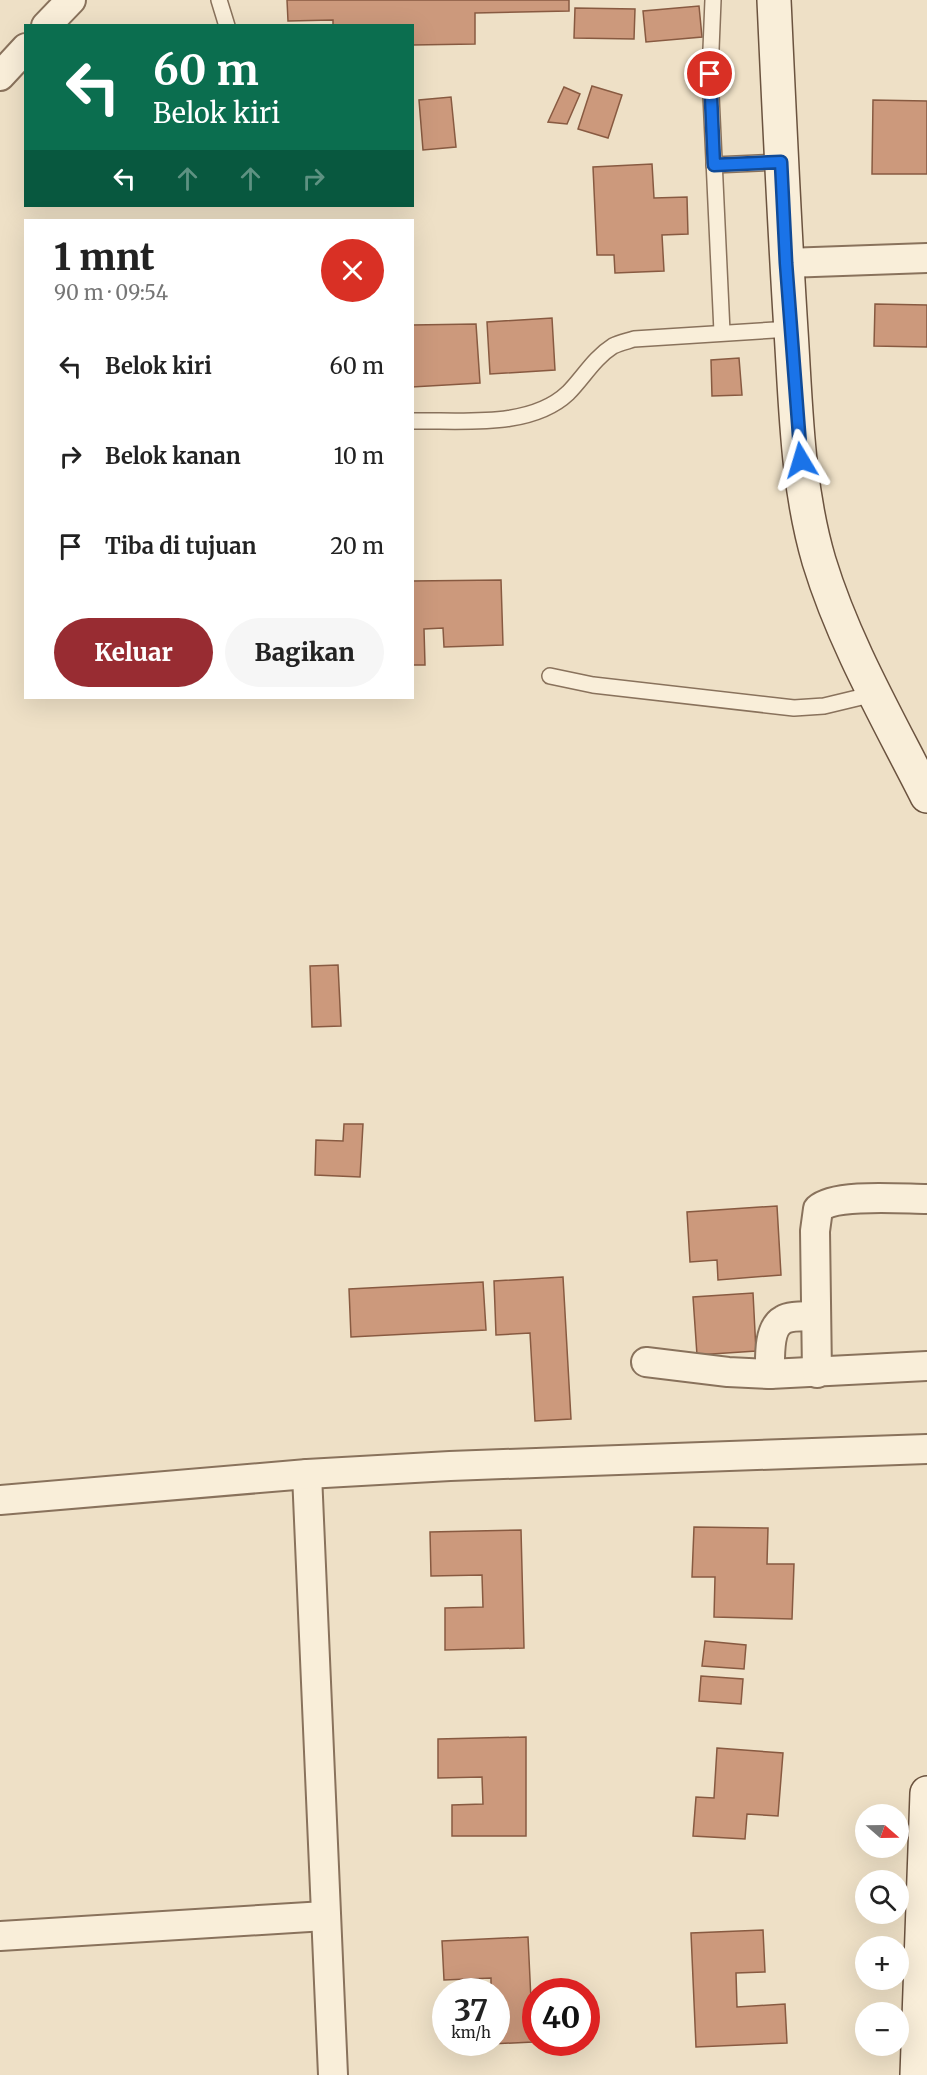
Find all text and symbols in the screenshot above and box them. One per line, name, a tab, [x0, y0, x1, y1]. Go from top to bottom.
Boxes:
text: 60 m	[153, 44, 259, 96]
icon: left	[54, 48, 132, 126]
pin	[684, 48, 735, 99]
icon: arrive	[693, 57, 726, 90]
text: Belok kiri	[153, 96, 280, 130]
icon: left	[108, 162, 141, 195]
icon: ahead	[171, 162, 204, 195]
icon: ahead	[234, 162, 267, 195]
icon: right	[297, 162, 330, 195]
text: 1 mnt	[54, 235, 155, 280]
button: close	[321, 239, 384, 302]
text: 90 m · 09:54	[54, 280, 168, 305]
icon: left	[54, 350, 87, 383]
text: Belok kiri	[105, 352, 212, 380]
text: 60 m	[330, 352, 384, 380]
position arrow	[769, 428, 833, 492]
icon: right	[54, 440, 87, 473]
text: Belok kanan	[105, 442, 241, 470]
text: 10 m	[334, 442, 384, 470]
icon: arrive	[54, 530, 87, 563]
text: Tiba di tujuan	[105, 532, 256, 560]
text: 20 m	[330, 532, 384, 560]
button: Keluar	[54, 618, 213, 687]
button: Bagikan	[225, 618, 384, 687]
north arrow	[855, 1804, 909, 1858]
map controls	[855, 1804, 909, 2056]
button: search	[855, 1870, 909, 1924]
button: +	[855, 1936, 909, 1990]
speed limit sign: 40	[522, 1978, 600, 2056]
text: 37	[454, 1991, 488, 2029]
button: −	[855, 2002, 909, 2056]
text: km/h	[451, 2023, 491, 2042]

